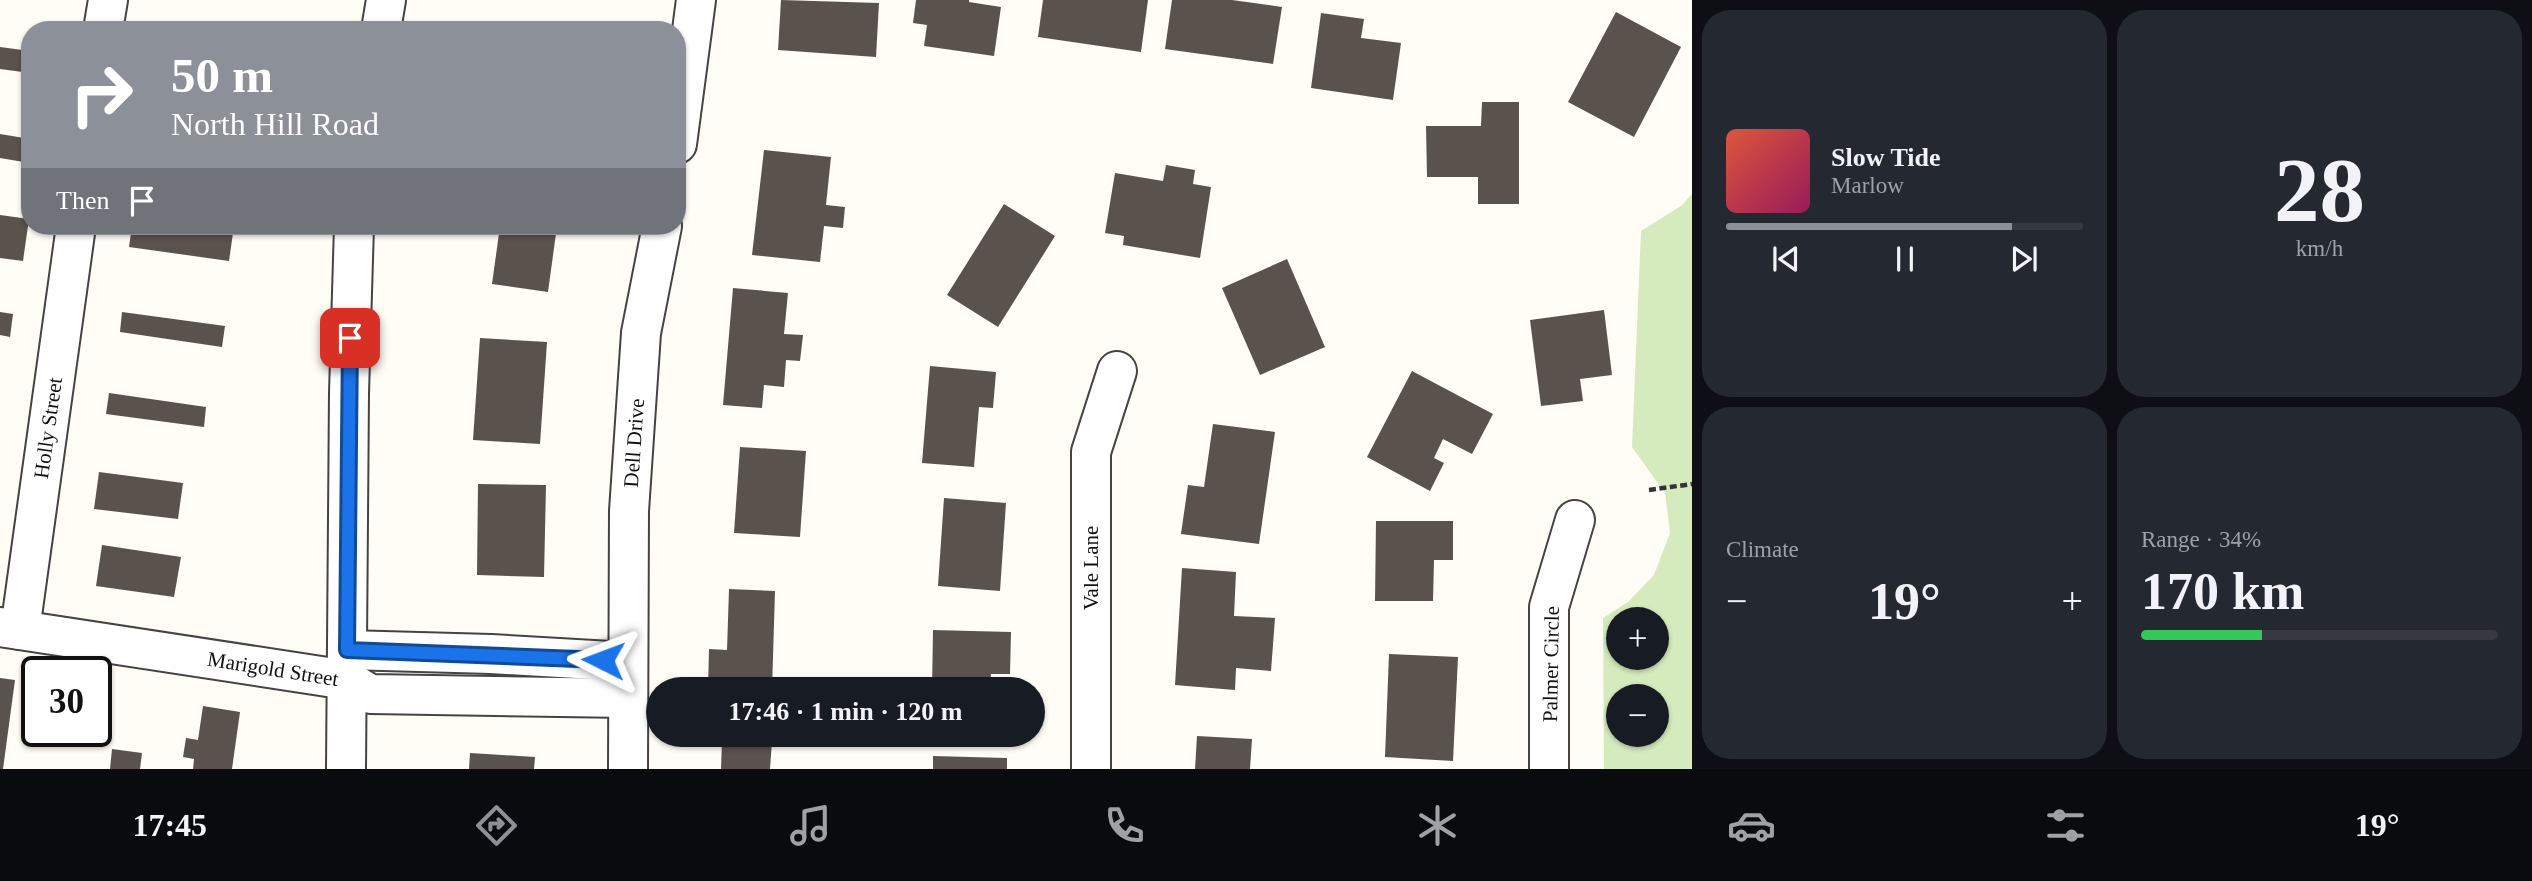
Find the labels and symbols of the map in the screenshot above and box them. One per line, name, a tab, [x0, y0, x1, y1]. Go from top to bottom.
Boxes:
pin	[320, 308, 380, 368]
street label: Holly Street	[29, 376, 67, 480]
street label: Dell Drive	[619, 398, 649, 488]
street label: Vale Lane	[1079, 526, 1103, 610]
street label: Palmer Circle	[1538, 606, 1564, 722]
position arrow	[566, 623, 640, 697]
street label: Marigold Street	[206, 647, 340, 691]
speed limit sign: 30	[21, 656, 112, 747]

